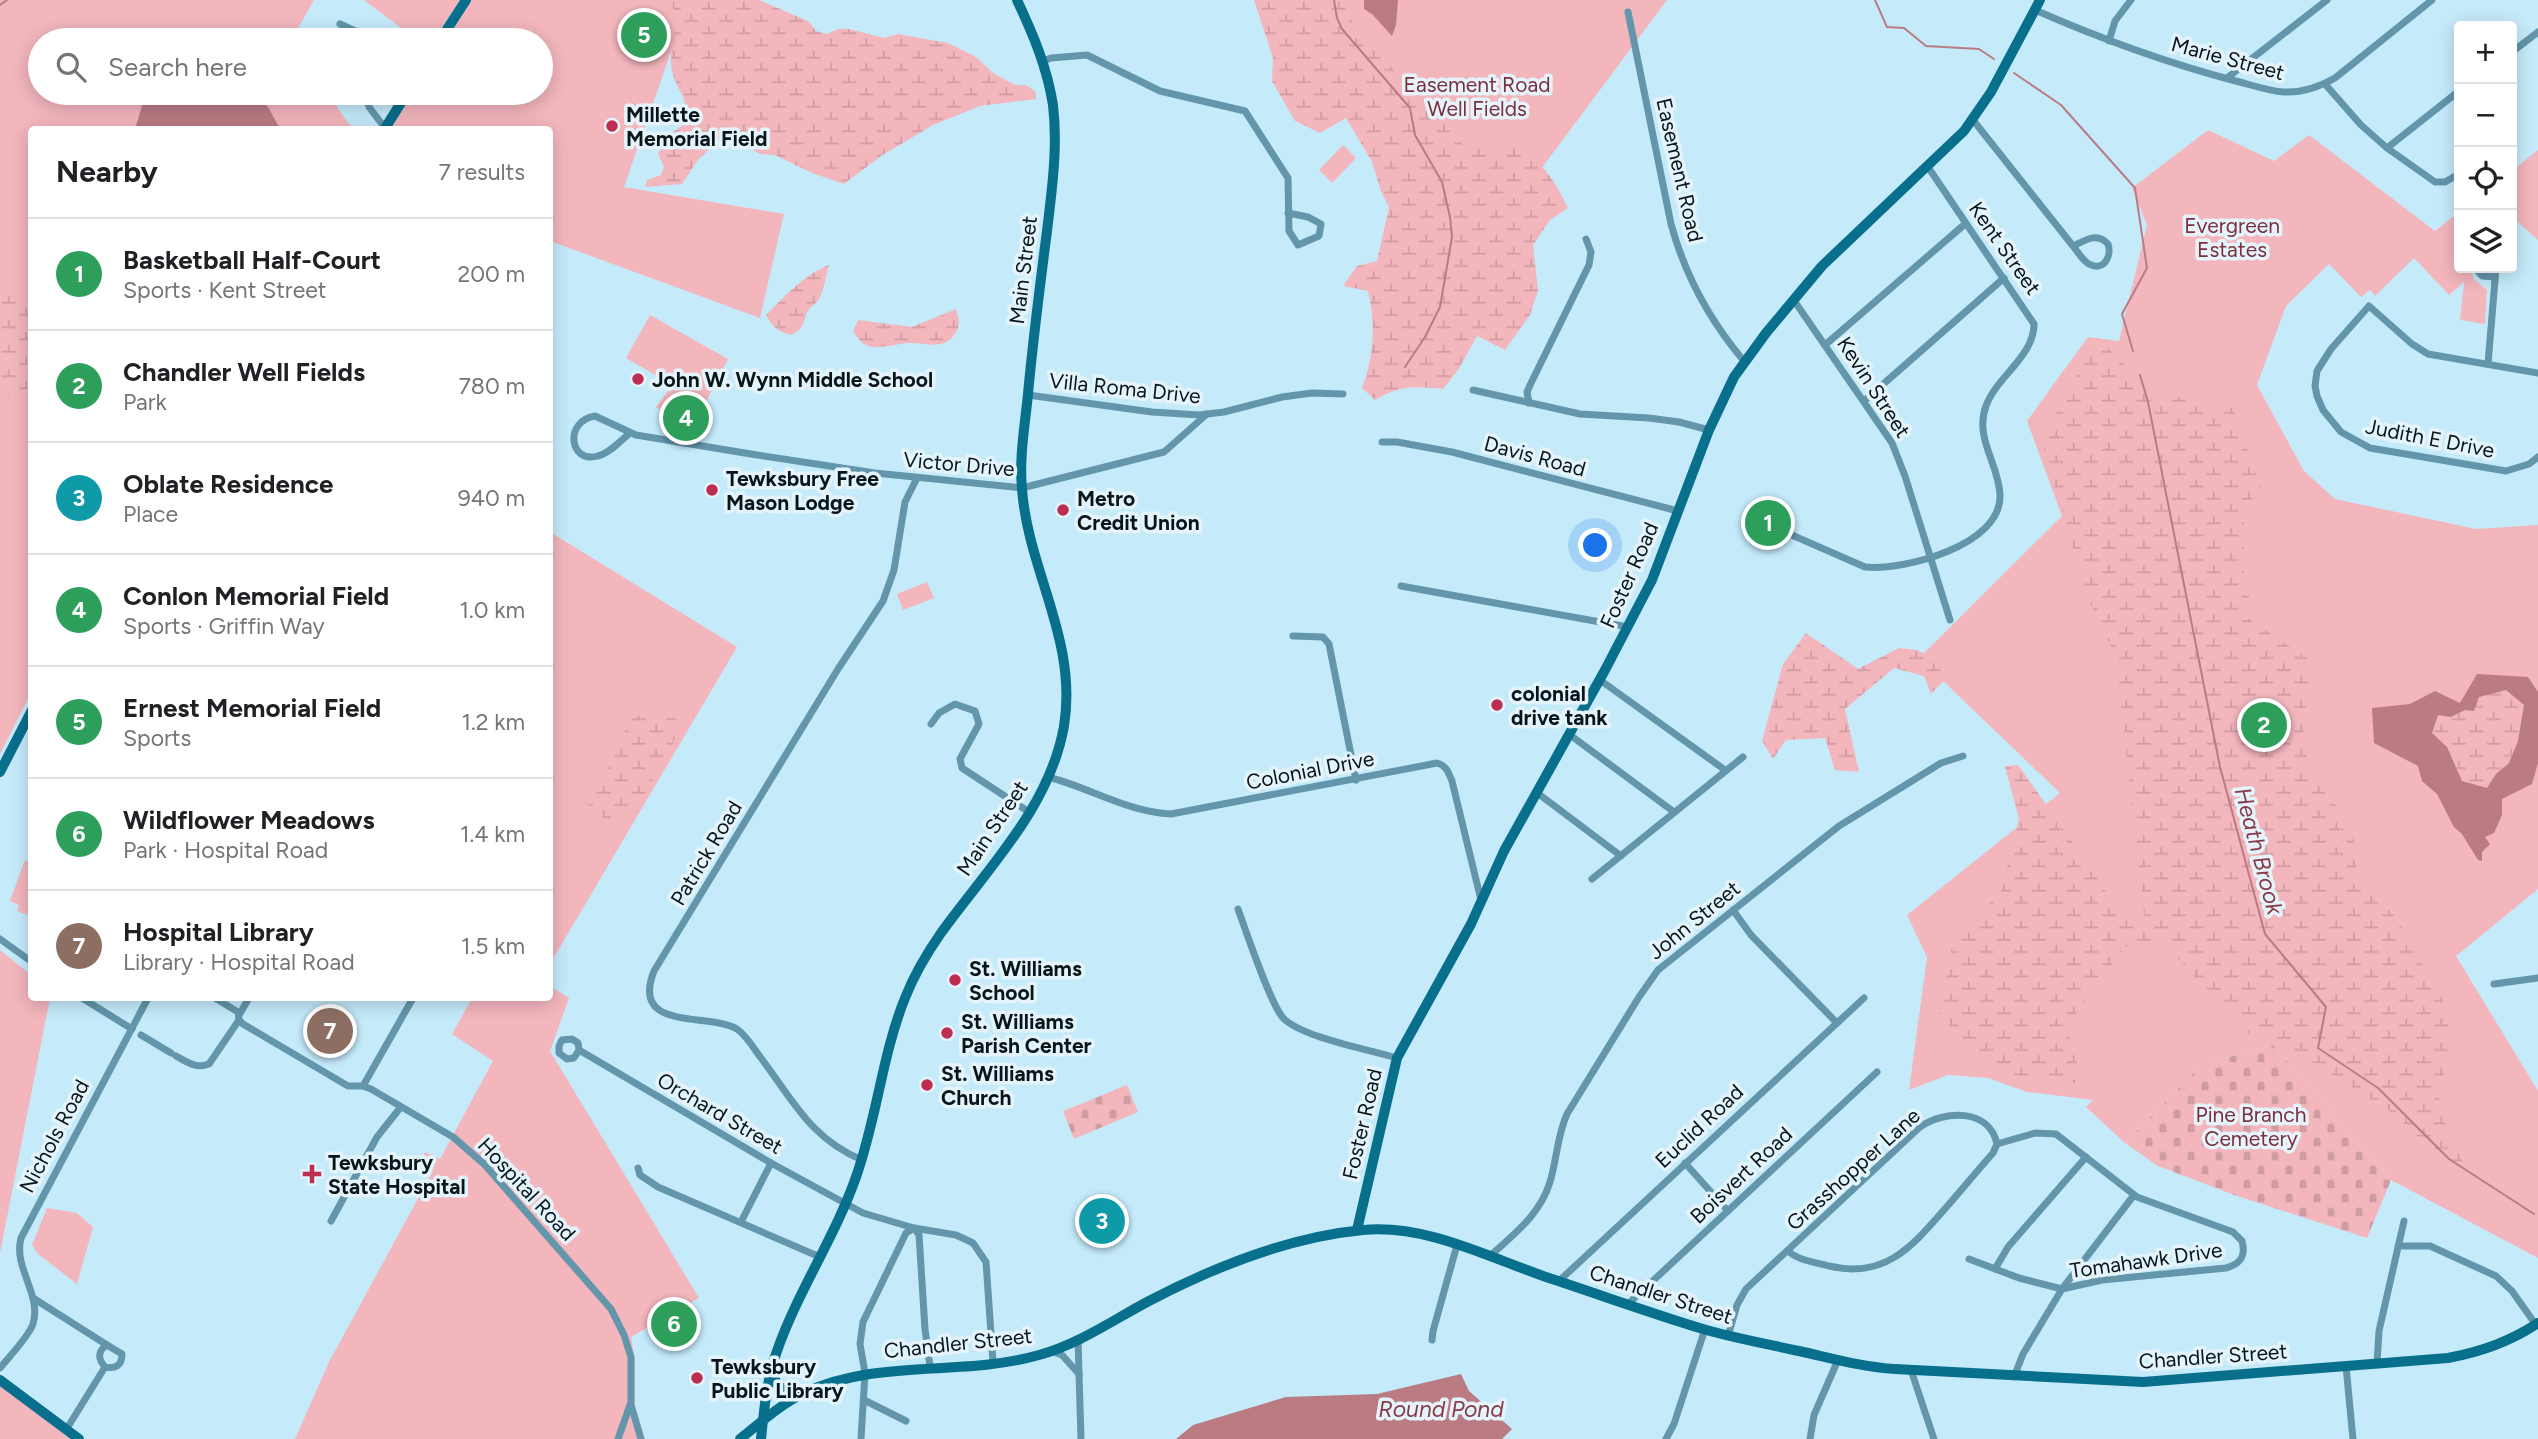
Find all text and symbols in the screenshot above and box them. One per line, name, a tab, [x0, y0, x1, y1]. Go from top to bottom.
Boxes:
pin: 5	[621, 9, 667, 61]
map controls	[2454, 21, 2517, 273]
button: +	[2454, 21, 2517, 84]
search box	[28, 28, 553, 105]
street label: Marie Street	[2169, 31, 2287, 85]
icon: search	[52, 48, 90, 86]
text: Search here	[108, 51, 247, 83]
park label: Easement Road Well Fields	[1404, 72, 1550, 121]
button: −	[2454, 84, 2517, 147]
street label: Easement Road	[1651, 96, 1709, 244]
place label: Millette Memorial Field	[626, 102, 767, 151]
marker: Millette Memorial Field	[604, 118, 620, 134]
button: locate	[2454, 147, 2517, 210]
text: Nearby	[56, 153, 158, 190]
text: 7 results	[439, 158, 525, 186]
street label: Kent Street	[1964, 197, 2046, 299]
button: layers	[2454, 210, 2517, 273]
park label: Evergreen Estates	[2184, 213, 2280, 262]
street label: Main Street	[1004, 214, 1042, 326]
text: Basketball Half-Court	[123, 244, 381, 276]
text: 1	[74, 260, 84, 288]
text: 200 m	[457, 260, 525, 288]
text: Sports · Kent Street	[123, 276, 326, 304]
street label: Kevin Street	[1832, 332, 1916, 442]
text: Chandler Well Fields	[123, 356, 365, 388]
place label: John W. Wynn Middle School	[652, 367, 933, 392]
street label: Villa Roma Drive	[1048, 368, 1202, 408]
marker: John W. Wynn Middle School	[630, 371, 646, 387]
text: 2	[72, 372, 86, 400]
text: 780 m	[459, 372, 525, 400]
text: Park	[123, 388, 167, 416]
pin: 4	[663, 392, 709, 444]
street label: Judith E Drive	[2363, 413, 2497, 463]
street label: Davis Road	[1481, 430, 1589, 482]
street label: Victor Drive	[902, 447, 1016, 481]
place label: Tewksbury Free Mason Lodge	[726, 466, 879, 515]
text: Oblate Residence	[123, 468, 333, 500]
marker: Tewksbury Free Mason Lodge	[704, 482, 720, 498]
text: 3	[73, 484, 85, 512]
text: 940 m	[458, 484, 525, 512]
place label: Metro Credit Union	[1077, 486, 1200, 535]
pin: 1	[1745, 497, 1791, 549]
text: Place	[123, 500, 178, 528]
marker: Metro Credit Union	[1055, 502, 1071, 518]
street label: Foster Road	[1595, 518, 1663, 632]
your location	[1578, 528, 1612, 562]
text: Conlon Memorial Field	[123, 580, 389, 612]
text: 4	[72, 596, 86, 624]
text: 1.0 km	[460, 596, 525, 624]
text: Sports · Griffin Way	[123, 612, 325, 640]
place label: colonial drive tank	[1511, 681, 1608, 730]
text: Ernest Memorial Field	[123, 692, 381, 724]
marker: colonial drive tank	[1489, 697, 1505, 713]
pin: 2	[2241, 699, 2287, 751]
text: 5	[72, 708, 86, 736]
text: 1.2 km	[461, 708, 525, 736]
text: Sports	[123, 724, 191, 752]
street label: Colonial Drive	[1244, 745, 1376, 795]
street label: Main Street	[951, 776, 1033, 880]
water label: Heath Brook	[2229, 784, 2290, 918]
street label: Patrick Road	[665, 796, 747, 910]
text: Wildflower Meadows	[123, 804, 375, 836]
text: 6	[72, 820, 86, 848]
text: 1.4 km	[460, 820, 525, 848]
text: Park · Hospital Road	[123, 836, 328, 864]
street label: John Street	[1643, 876, 1745, 964]
text: Hospital Library	[123, 916, 314, 948]
text: 7	[73, 932, 85, 960]
text: 1.5 km	[461, 932, 525, 960]
text: Library · Hospital Road	[123, 948, 355, 976]
place label: St. Williams School	[969, 956, 1082, 1005]
marker: St. Williams School	[947, 972, 963, 988]
pin: 7	[307, 1005, 353, 1057]
place label: St. Williams Parish Center	[961, 1009, 1092, 1058]
marker: St. Williams Parish Center	[939, 1025, 955, 1041]
place label: St. Williams Church	[941, 1061, 1054, 1110]
street label: Foster Road	[1337, 1066, 1387, 1182]
street label: Orchard Street	[653, 1067, 787, 1159]
street label: Nichols Road	[14, 1075, 94, 1197]
marker: St. Williams Church	[919, 1077, 935, 1093]
street label: Euclid Road	[1650, 1079, 1748, 1173]
park label: Pine Branch Cemetery	[2196, 1102, 2306, 1151]
street label: Grasshopper Lane	[1781, 1103, 1925, 1235]
street label: Boisvert Road	[1685, 1121, 1797, 1229]
street label: Hospital Road	[473, 1132, 581, 1246]
place label: Tewksbury State Hospital	[328, 1150, 466, 1199]
marker: Tewksbury State Hospital	[302, 1164, 322, 1184]
pin: 3	[1079, 1195, 1125, 1247]
street label: Tomahawk Drive	[2068, 1237, 2224, 1283]
street label: Chandler Street	[1586, 1259, 1736, 1329]
pin: 6	[651, 1298, 697, 1350]
street label: Chandler Street	[883, 1323, 1033, 1363]
street label: Chandler Street	[2138, 1338, 2288, 1374]
place label: Tewksbury Public Library	[711, 1354, 845, 1403]
marker: Tewksbury Public Library	[689, 1370, 705, 1386]
water label: Round Pond	[1378, 1395, 1504, 1423]

